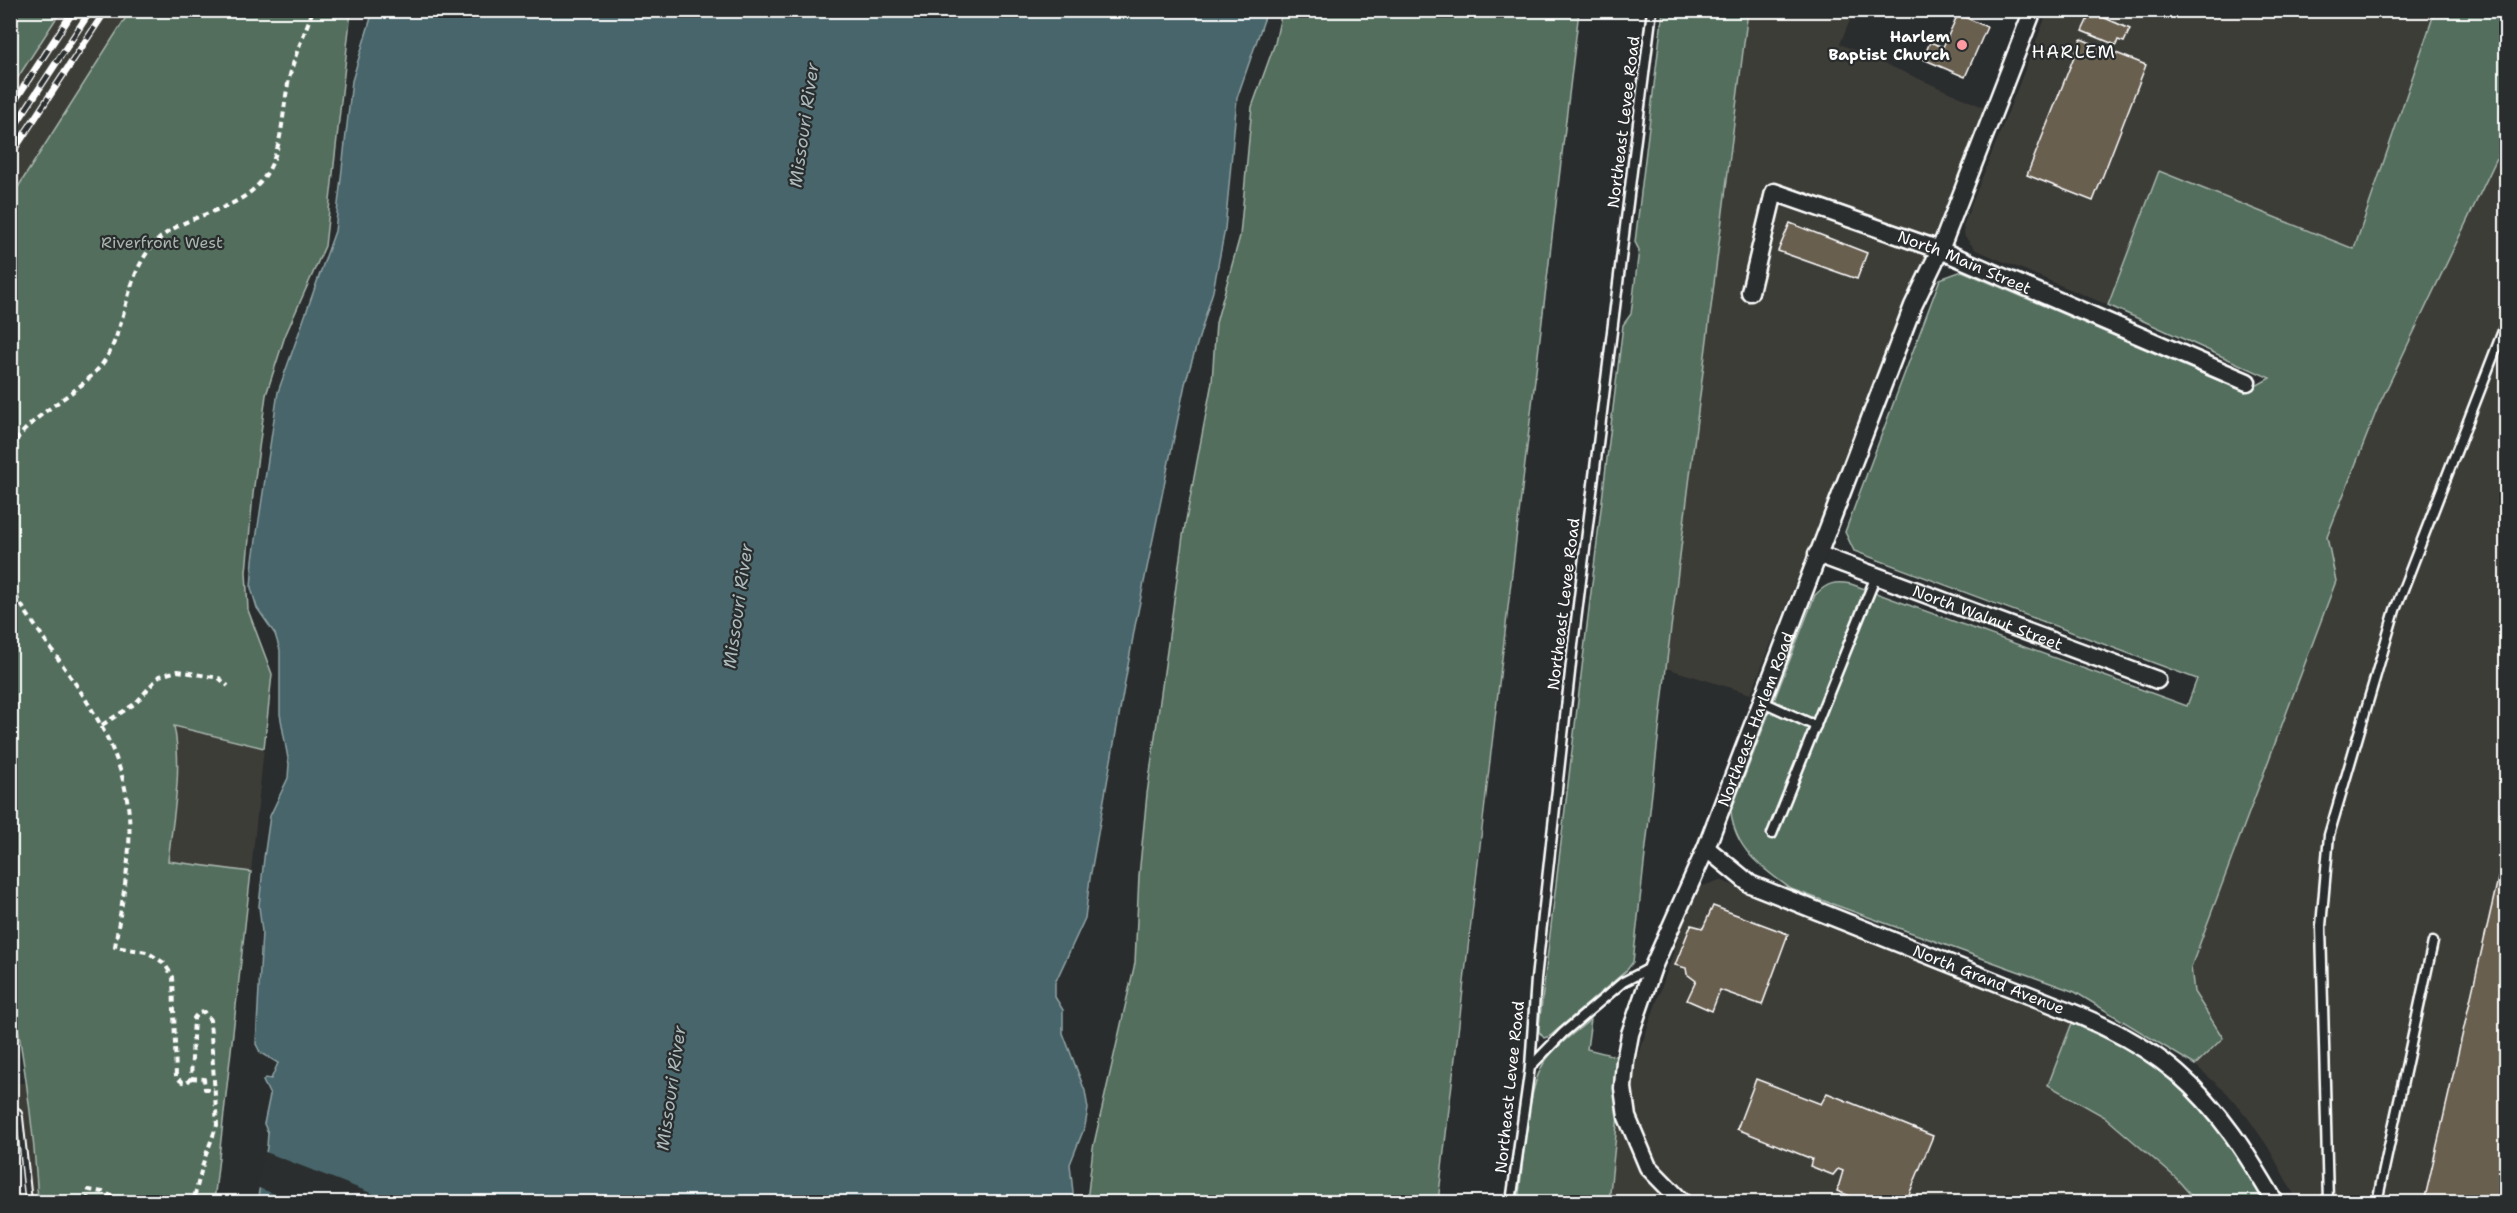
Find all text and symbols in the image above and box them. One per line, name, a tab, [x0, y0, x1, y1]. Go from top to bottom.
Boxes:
place label: Harlem Baptist Church	[1828, 26, 1950, 65]
street label: Northeast Levee Road	[1603, 35, 1644, 209]
marker: Harlem Baptist Church	[1955, 38, 1969, 52]
district label: HARLEM	[2032, 40, 2116, 64]
water label: Missouri River	[783, 60, 825, 189]
street label: North Main Street	[1895, 226, 2035, 299]
park label: Riverfront West	[101, 232, 223, 253]
street label: Northeast Levee Road	[1543, 517, 1584, 691]
water label: Missouri River	[717, 541, 759, 670]
street label: North Walnut Street	[1909, 580, 2066, 655]
street label: Northeast Harlem Road	[1713, 629, 1799, 810]
street label: North Grand Avenue	[1910, 940, 2068, 1019]
street label: Northeast Levee Road	[1490, 1000, 1529, 1174]
water label: Missouri River	[650, 1023, 692, 1152]

